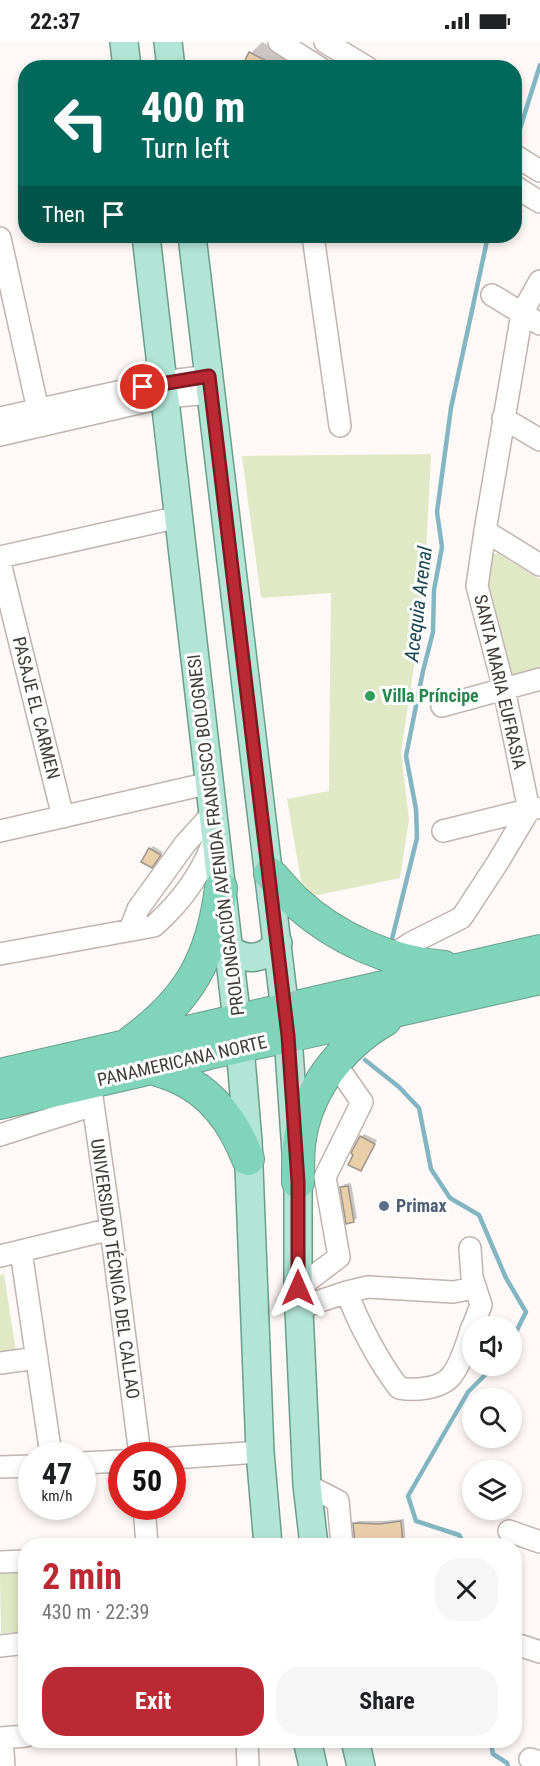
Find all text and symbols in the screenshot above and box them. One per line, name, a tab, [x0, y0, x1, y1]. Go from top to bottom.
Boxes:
text: 22:37	[30, 9, 81, 34]
text: 400 m	[141, 83, 246, 132]
icon: left	[42, 84, 120, 162]
text: Turn left	[141, 133, 230, 165]
icon: arrive	[97, 198, 130, 231]
text: Then	[42, 202, 85, 227]
pin	[117, 361, 168, 412]
icon: arrive	[126, 370, 159, 403]
water label: Acequia Arenal	[399, 545, 437, 664]
street label: SANTA MARIA EUFRASIA	[470, 592, 531, 772]
street label: PASAJE EL CARMEN	[9, 634, 64, 781]
street label: PROLONGACIÓN AVENIDA FRANCISCO BOLOGNESI	[183, 653, 248, 1017]
place label: Villa Príncipe	[382, 685, 479, 706]
marker: Villa Príncipe	[363, 689, 377, 703]
street label: PANAMERICANA NORTE	[95, 1031, 269, 1090]
street label: UNIVERSIDAD TÉCNICA DEL CALLAO	[87, 1137, 144, 1400]
place label: Primax	[396, 1195, 447, 1216]
marker: Primax	[377, 1199, 391, 1213]
position arrow	[266, 1256, 330, 1320]
map controls	[462, 1316, 522, 1520]
button: sound	[462, 1316, 522, 1376]
button: search	[462, 1388, 522, 1448]
speed limit sign: 50	[108, 1442, 186, 1520]
text: 47	[42, 1456, 72, 1491]
button: layers	[462, 1460, 522, 1520]
text: km/h	[42, 1487, 72, 1505]
text: 2 min	[42, 1556, 122, 1598]
button: close	[435, 1558, 498, 1621]
text: 430 m · 22:39	[42, 1600, 149, 1624]
button: Exit	[42, 1667, 264, 1736]
button: Share	[276, 1667, 498, 1736]

